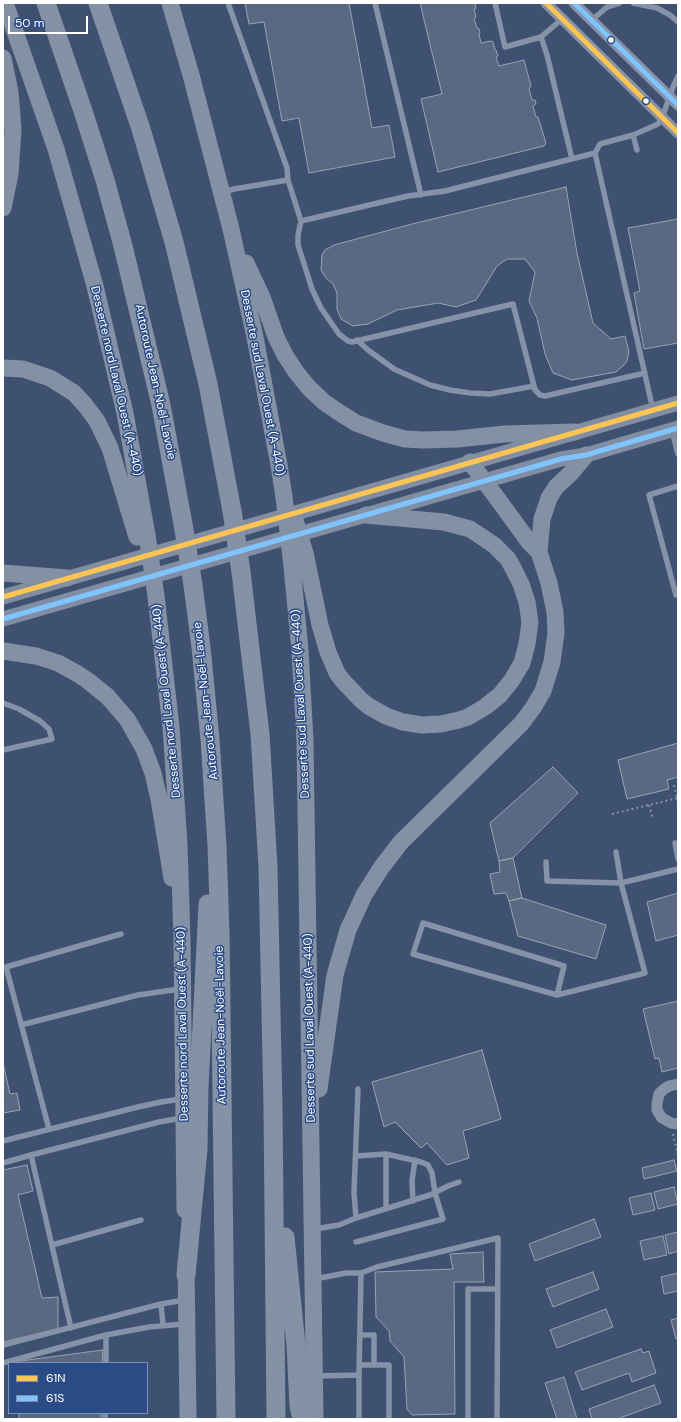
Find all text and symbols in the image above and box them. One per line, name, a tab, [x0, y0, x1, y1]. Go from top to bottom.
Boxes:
scale bar	[10, 8, 90, 34]
text: 50 m	[15, 15, 44, 31]
unlabelled marker	[606, 35, 616, 45]
unlabelled marker	[641, 96, 651, 106]
street label: Desserte nord Laval Ouest (A-440)	[87, 285, 145, 477]
street label: Desserte sud Laval Ouest (A-440)	[237, 289, 287, 477]
street label: Autoroute Jean-Noël-Lavoie	[131, 303, 179, 461]
street label: Desserte nord Laval Ouest (A-440)	[150, 604, 184, 798]
street label: Desserte sud Laval Ouest (A-440)	[289, 609, 313, 799]
street label: Autoroute Jean-Noël-Lavoie	[191, 621, 221, 781]
street label: Desserte nord Laval Ouest (A-440)	[174, 927, 192, 1121]
street label: Desserte sud Laval Ouest (A-440)	[301, 933, 319, 1123]
street label: Autoroute Jean-Noël-Lavoie	[212, 946, 230, 1104]
legend	[8, 1362, 148, 1414]
text: 61N	[46, 1370, 66, 1386]
text: 61S	[46, 1390, 64, 1406]

